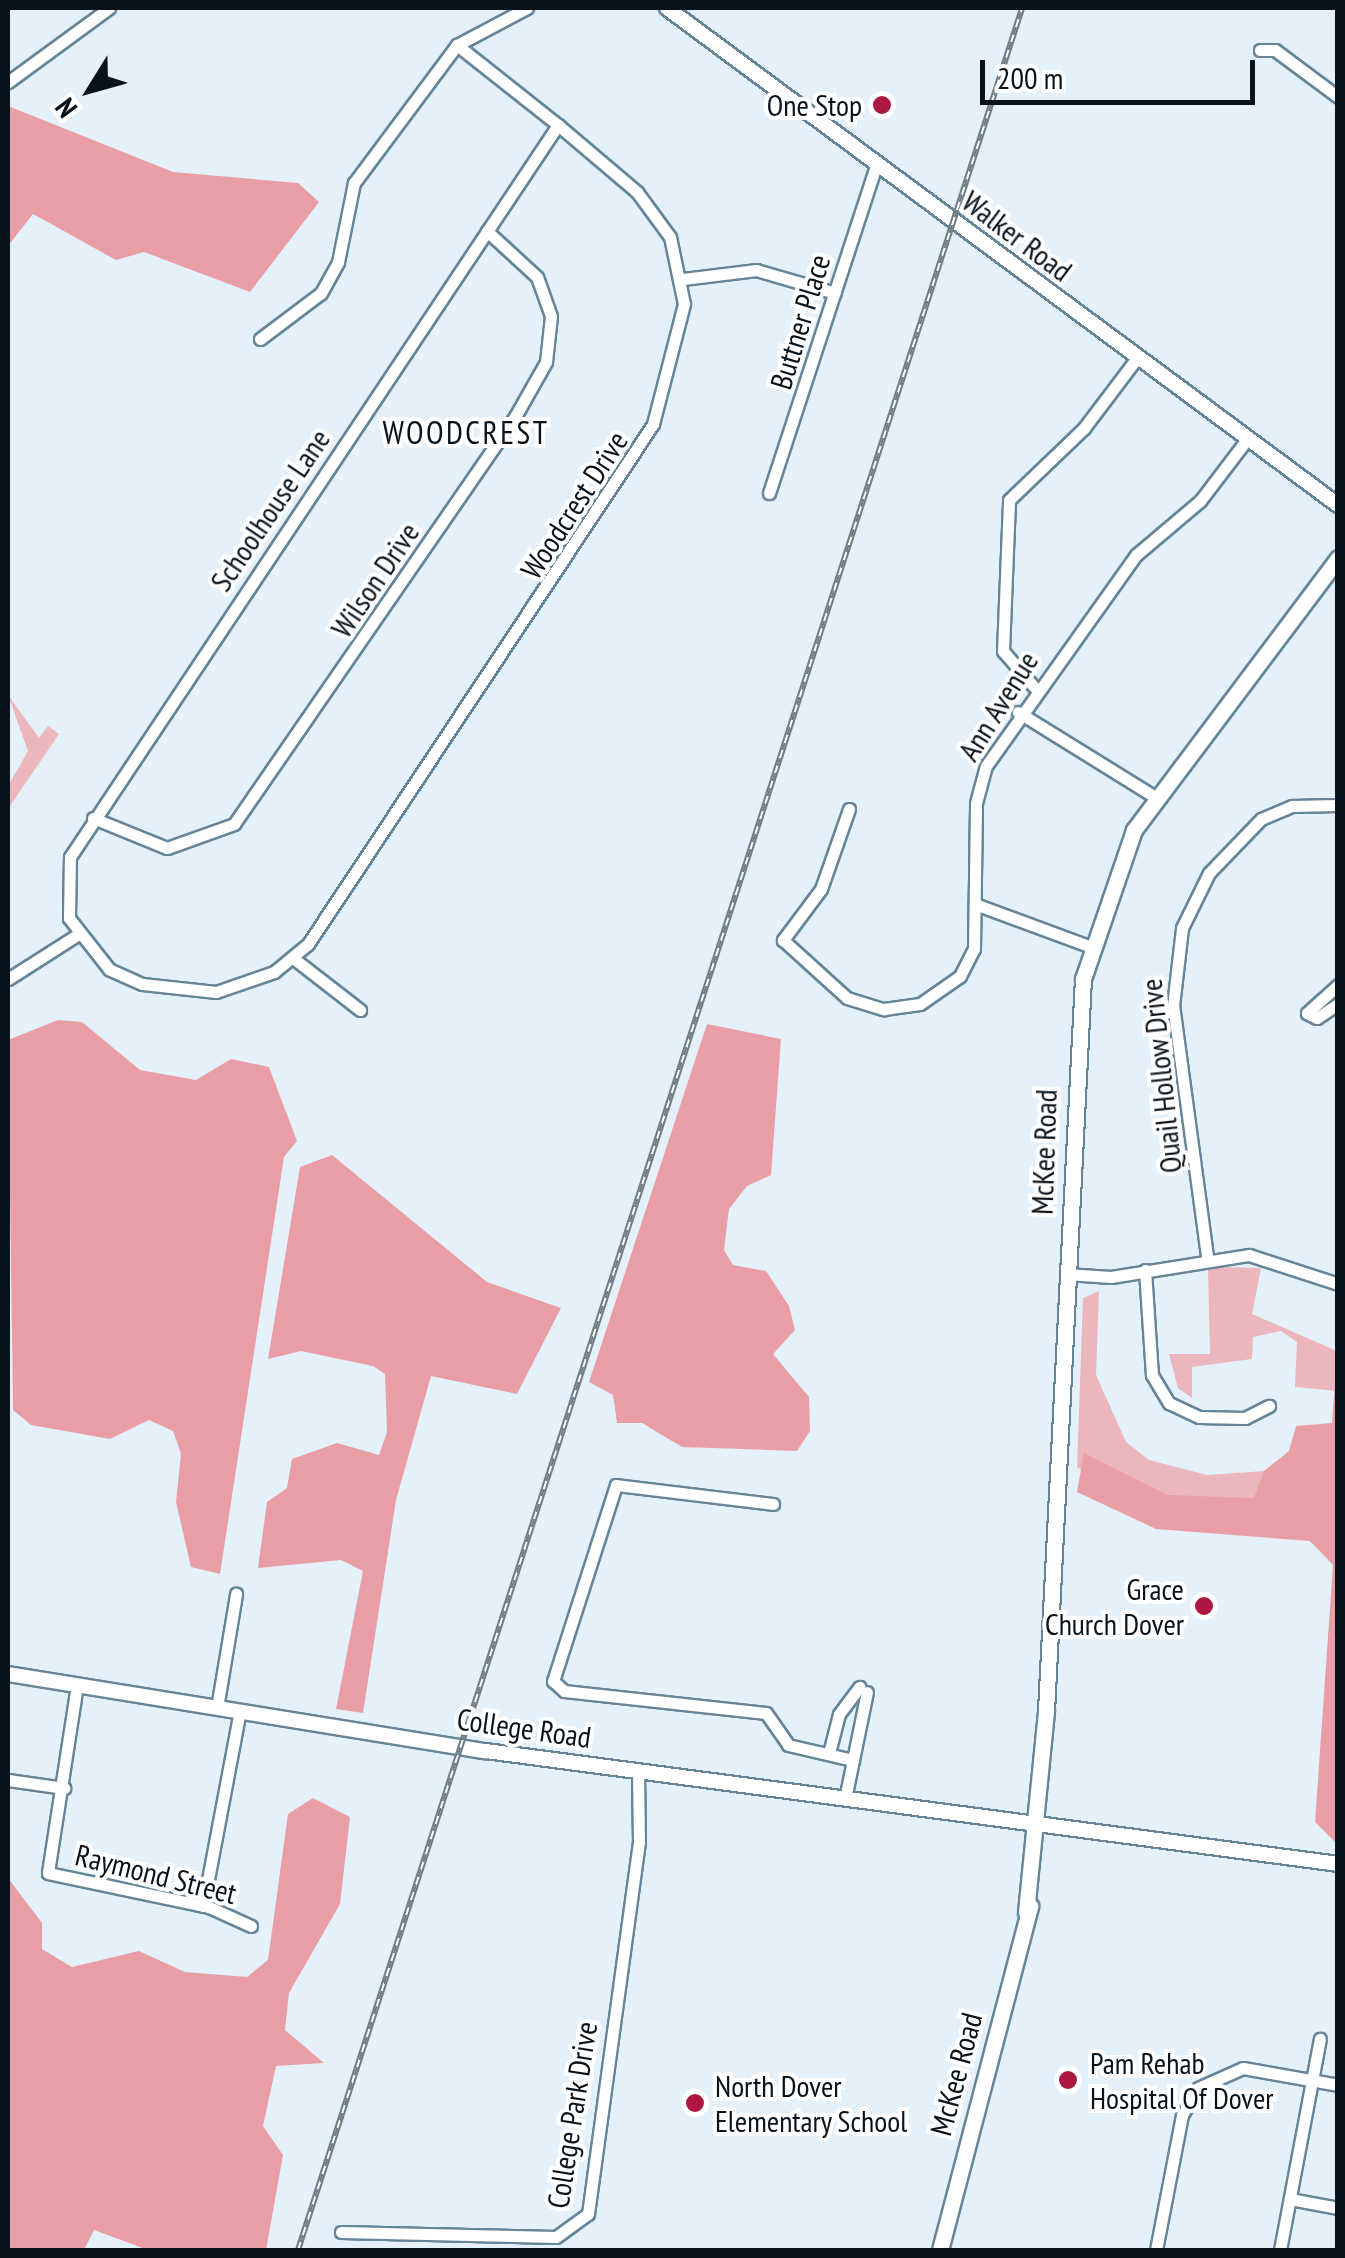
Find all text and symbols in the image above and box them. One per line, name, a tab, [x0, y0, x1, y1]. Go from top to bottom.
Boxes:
north arrow	[40, 40, 140, 140]
scale bar	[985, 40, 1260, 102]
text: 200 m	[997, 58, 1063, 97]
place label: One Stop	[767, 87, 862, 123]
text: N	[46, 91, 85, 126]
marker: One Stop	[871, 94, 893, 116]
street label: Walker Road	[955, 183, 1079, 289]
street label: Buttner Place	[762, 250, 838, 394]
district label: WOODCREST	[382, 413, 550, 451]
street label: Schoolhouse Lane	[203, 422, 337, 598]
street label: Woodcrest Drive	[513, 425, 635, 585]
street label: Wilson Drive	[324, 516, 426, 644]
street label: Ann Avenue	[950, 644, 1046, 768]
street label: Quail Hollow Drive	[1133, 977, 1189, 1175]
street label: McKee Road	[1024, 1089, 1064, 1215]
place label: Grace Church Dover	[1045, 1571, 1184, 1642]
marker: Grace Church Dover	[1193, 1595, 1215, 1617]
street label: College Road	[455, 1701, 593, 1755]
street label: Raymond Street	[72, 1837, 240, 1911]
street label: McKee Road	[922, 2009, 990, 2139]
street label: College Park Drive	[539, 2019, 605, 2211]
place label: Pam Rehab Hospital Of Dover	[1090, 2045, 1274, 2116]
marker: Pam Rehab Hospital Of Dover	[1055, 2067, 1081, 2093]
place label: North Dover Elementary School	[715, 2068, 908, 2138]
marker: North Dover Elementary School	[684, 2092, 706, 2114]

